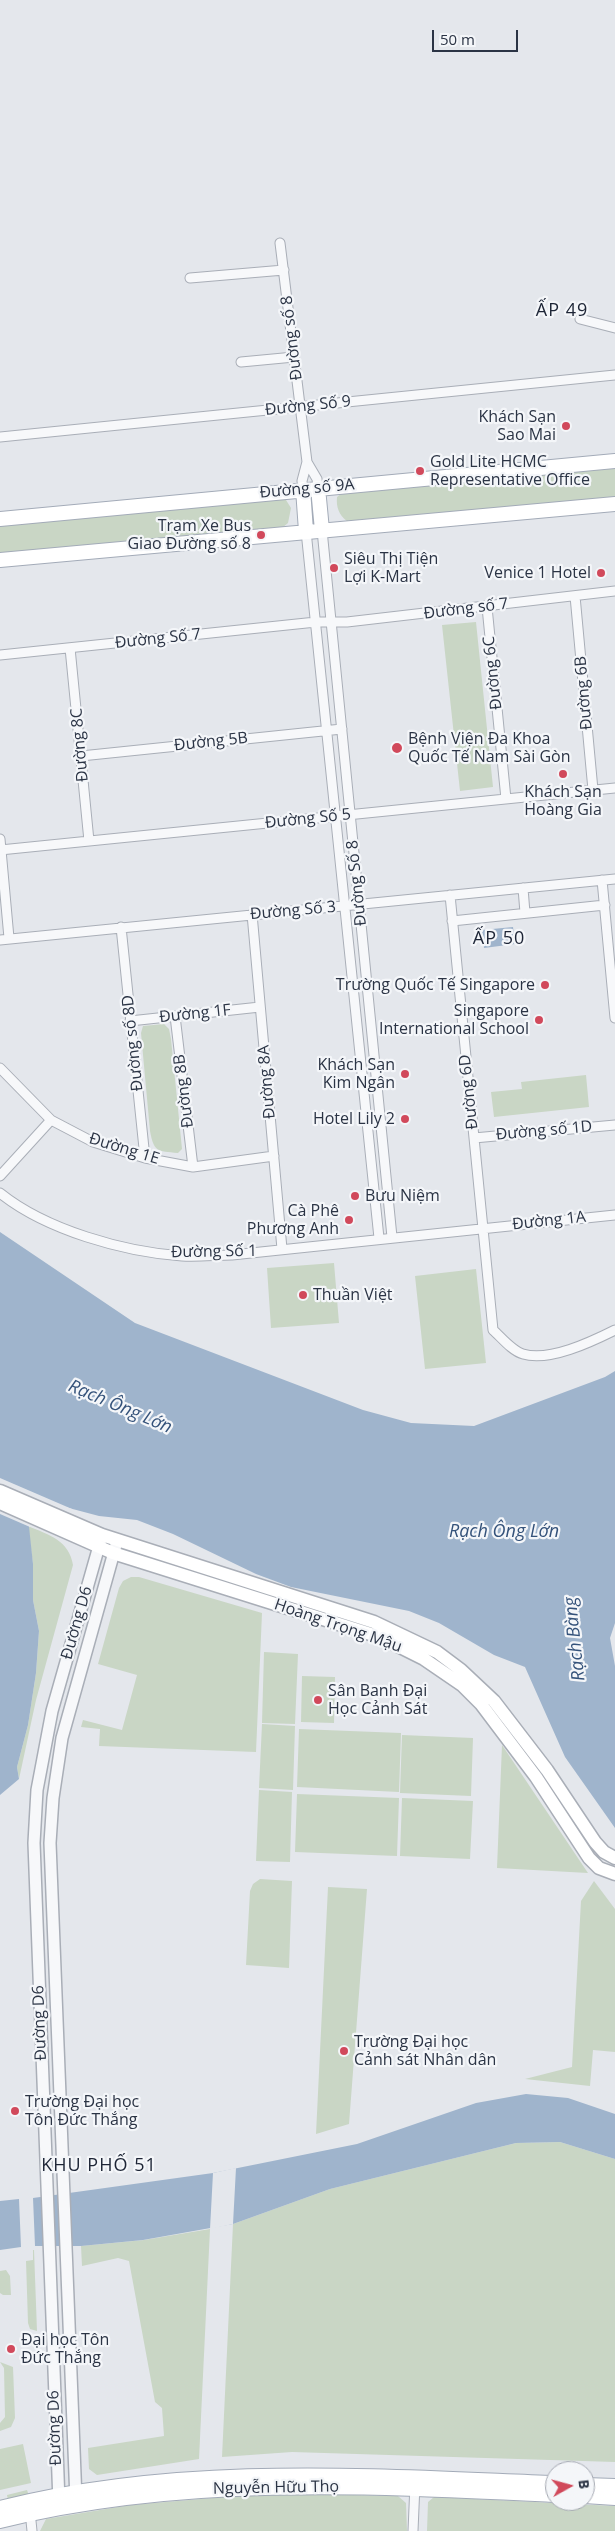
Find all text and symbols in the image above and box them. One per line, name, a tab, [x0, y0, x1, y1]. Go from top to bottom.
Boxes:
scale bar	[435, 20, 521, 52]
text: 50 m	[440, 29, 475, 49]
street label: Đường số 8	[277, 295, 307, 381]
district label: ẤP 49	[535, 300, 589, 322]
street label: Đường Số 9	[264, 392, 352, 420]
place label: Khách Sạn Sao Mai	[478, 407, 556, 445]
marker: Khách Sạn Sao Mai	[560, 420, 572, 432]
place label: Gold Lite HCMC Representative Office	[430, 452, 590, 490]
marker: Gold Lite HCMC Representative Office	[414, 465, 426, 477]
street label: Đường số 9A	[259, 475, 355, 503]
place label: Trạm Xe Bus Giao Đường số 8	[127, 516, 251, 554]
marker: Trạm Xe Bus Giao Đường số 8	[255, 529, 267, 541]
place label: Siêu Thị Tiện Lợi K-Mart	[344, 549, 438, 587]
marker: Siêu Thị Tiện Lợi K-Mart	[328, 562, 340, 574]
place label: Venice 1 Hotel	[484, 563, 591, 583]
marker: Venice 1 Hotel	[595, 567, 607, 579]
street label: Đường số 7	[423, 594, 509, 624]
street label: Đường Số 7	[114, 625, 202, 653]
street label: Đường 6C	[480, 635, 506, 711]
street label: Đường 6B	[571, 655, 597, 731]
street label: Đường 8C	[67, 707, 93, 783]
street label: Đường 5B	[173, 729, 249, 755]
place label: Bệnh Viện Đa Khoa Quốc Tế Nam Sài Gòn	[408, 729, 570, 767]
marker: Bệnh Viện Đa Khoa Quốc Tế Nam Sài Gòn	[390, 741, 404, 755]
marker: Khách Sạn Hoàng Gia	[557, 768, 569, 780]
place label: Khách Sạn Hoàng Gia	[524, 782, 602, 820]
street label: Đường Số 5	[264, 805, 352, 833]
street label: Đường Số 8	[343, 839, 371, 927]
street label: Đường Số 3	[249, 898, 337, 924]
district label: ẤP 50	[472, 928, 526, 950]
place label: Trường Quốc Tế Singapore	[336, 975, 535, 995]
marker: Trường Quốc Tế Singapore	[539, 979, 551, 991]
street label: Đường số 8D	[118, 994, 148, 1092]
street label: Đường 1F	[158, 1001, 232, 1027]
place label: Singapore International School	[379, 1001, 529, 1039]
marker: Singapore International School	[533, 1014, 545, 1026]
street label: Đường 8A	[254, 1044, 280, 1120]
street label: Đường 8B	[170, 1053, 198, 1129]
street label: Đường 6D	[456, 1054, 482, 1130]
place label: Khách Sạn Kim Ngân	[317, 1055, 395, 1093]
marker: Khách Sạn Kim Ngân	[399, 1068, 411, 1080]
place label: Hotel Lily 2	[313, 1109, 395, 1129]
marker: Hotel Lily 2	[399, 1113, 411, 1125]
street label: Đường số 1D	[495, 1117, 593, 1145]
street label: Đường 1E	[86, 1129, 162, 1169]
place label: Bưu Niệm	[365, 1186, 440, 1206]
marker: Bưu Niệm	[349, 1190, 361, 1202]
place label: Cà Phê Phương Anh	[247, 1201, 339, 1239]
street label: Đường 1A	[511, 1208, 587, 1234]
marker: Cà Phê Phương Anh	[343, 1214, 355, 1226]
street label: Đường Số 1	[171, 1242, 257, 1262]
place label: Thuần Việt	[313, 1285, 393, 1305]
marker: Thuần Việt	[297, 1289, 309, 1301]
water label: Rạch Ông Lớn	[65, 1376, 175, 1438]
water label: Rạch Ông Lớn	[449, 1521, 559, 1543]
street label: Đường D6	[57, 1584, 97, 1662]
street label: Hoàng Trọng Mậu	[272, 1595, 404, 1657]
water label: Rạch Bàng	[560, 1596, 590, 1682]
place label: Sân Banh Đại Học Cảnh Sát	[328, 1681, 427, 1719]
marker: Sân Banh Đại Học Cảnh Sát	[312, 1694, 324, 1706]
street label: Đường D6	[29, 1985, 51, 2061]
place label: Trường Đại học Cảnh sát Nhân dân	[354, 2032, 496, 2070]
marker: Trường Đại học Cảnh sát Nhân dân	[338, 2045, 350, 2057]
place label: Trường Đại học Tôn Đức Thắng	[25, 2092, 139, 2130]
marker: Trường Đại học Tôn Đức Thắng	[9, 2105, 21, 2117]
district label: KHU PHỐ 51	[40, 2155, 158, 2177]
place label: Đại học Tôn Đức Thắng	[21, 2330, 109, 2368]
marker: Đại học Tôn Đức Thắng	[5, 2343, 17, 2355]
street label: Đường D6	[44, 2390, 66, 2466]
north arrow	[545, 2461, 595, 2511]
street label: Nguyễn Hữu Thọ	[213, 2477, 339, 2499]
text: B	[574, 2478, 594, 2490]

